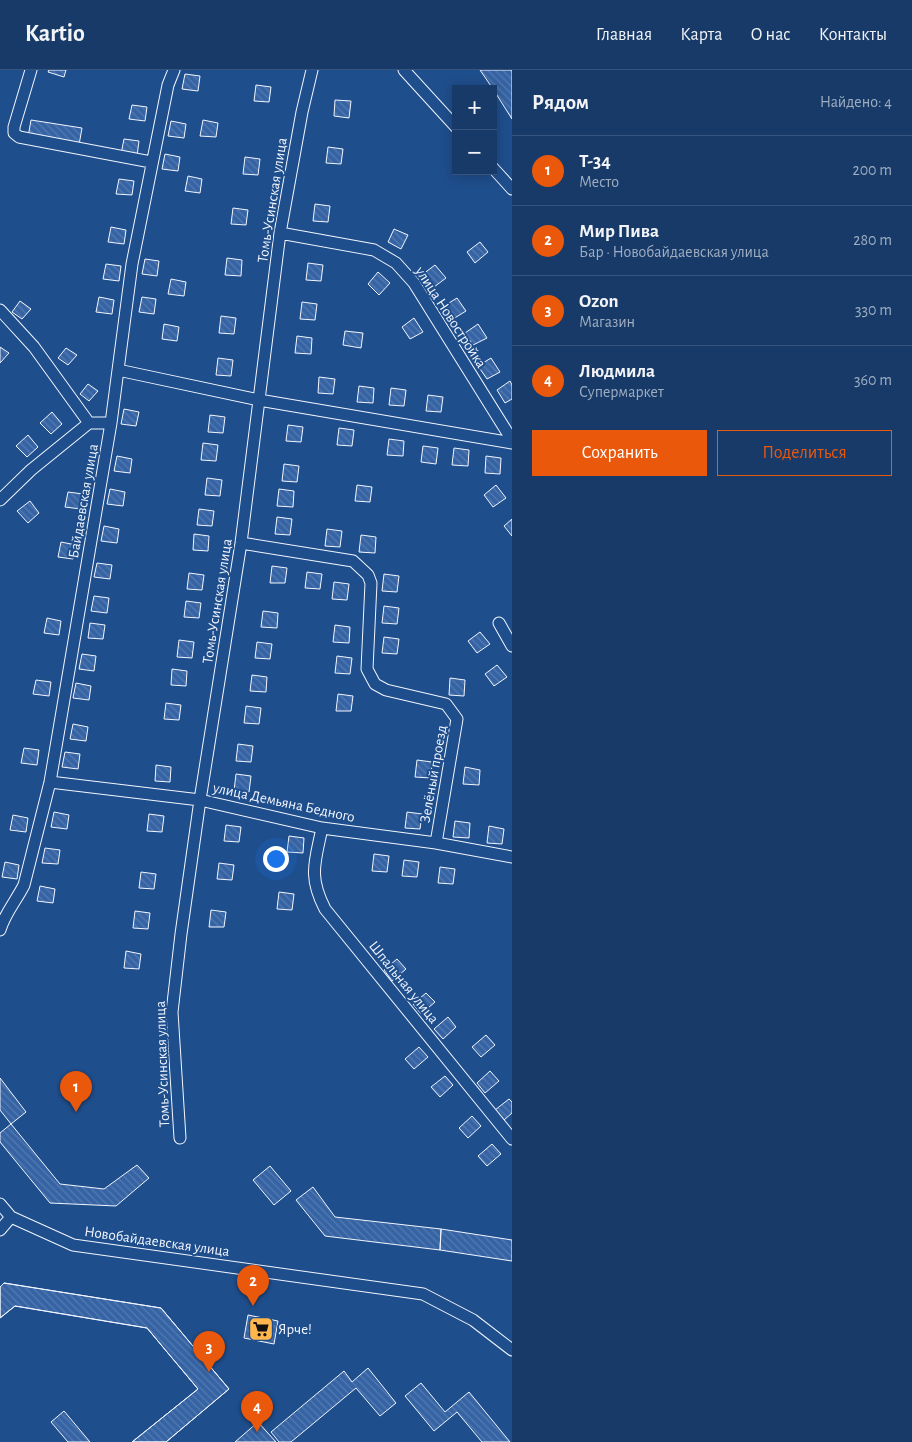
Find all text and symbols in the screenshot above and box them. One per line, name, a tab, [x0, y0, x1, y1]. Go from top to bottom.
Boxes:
text: Kartio	[25, 22, 85, 46]
text: Главная	[596, 26, 652, 44]
text: Карта	[680, 26, 722, 44]
text: О нас	[750, 26, 791, 44]
text: Контакты	[819, 26, 887, 44]
map controls	[452, 85, 497, 175]
button: +	[452, 85, 497, 130]
text: Рядом	[532, 92, 589, 113]
text: Найдено: 4	[820, 94, 892, 110]
button: −	[452, 130, 497, 175]
street label: Томь-Усинская улица	[255, 136, 290, 264]
text: T-34	[579, 152, 611, 171]
text: 1	[545, 162, 551, 178]
text: 200 m	[852, 162, 892, 178]
text: Место	[579, 174, 619, 190]
text: Мир Пива	[579, 222, 659, 241]
text: 2	[544, 232, 552, 248]
text: 280 m	[853, 232, 892, 248]
text: Бар · Новобайдаевская улица	[579, 244, 769, 260]
street label: улица Новостройка	[412, 263, 489, 371]
text: Ozon	[579, 292, 618, 311]
text: 3	[545, 302, 551, 318]
text: 330 m	[855, 302, 892, 318]
text: Магазин	[579, 314, 635, 330]
text: Людмила	[579, 362, 655, 381]
text: 4	[544, 372, 552, 388]
text: 360 m	[854, 372, 892, 388]
text: Супермаркет	[579, 384, 664, 400]
button: Сохранить	[532, 430, 707, 476]
button: Поделиться	[717, 430, 892, 476]
street label: Байдаевская улица	[66, 443, 101, 559]
street label: Томь-Усинская улица	[200, 537, 235, 665]
street label: Зелёный проезд	[418, 724, 449, 824]
street label: улица Демьяна Бедного	[211, 780, 356, 825]
your location	[263, 846, 289, 872]
street label: Шпальная улица	[366, 938, 441, 1027]
street label: Томь-Усинская улица	[153, 1000, 172, 1127]
pin: 1	[60, 1071, 92, 1112]
street label: Новобайдаевская улица	[83, 1224, 231, 1259]
pin: 2	[237, 1265, 269, 1306]
supermarket icon: Ярче!	[248, 1316, 274, 1342]
place label: Ярче!	[278, 1322, 312, 1337]
pin: 3	[193, 1331, 225, 1372]
pin: 4	[241, 1391, 273, 1432]

